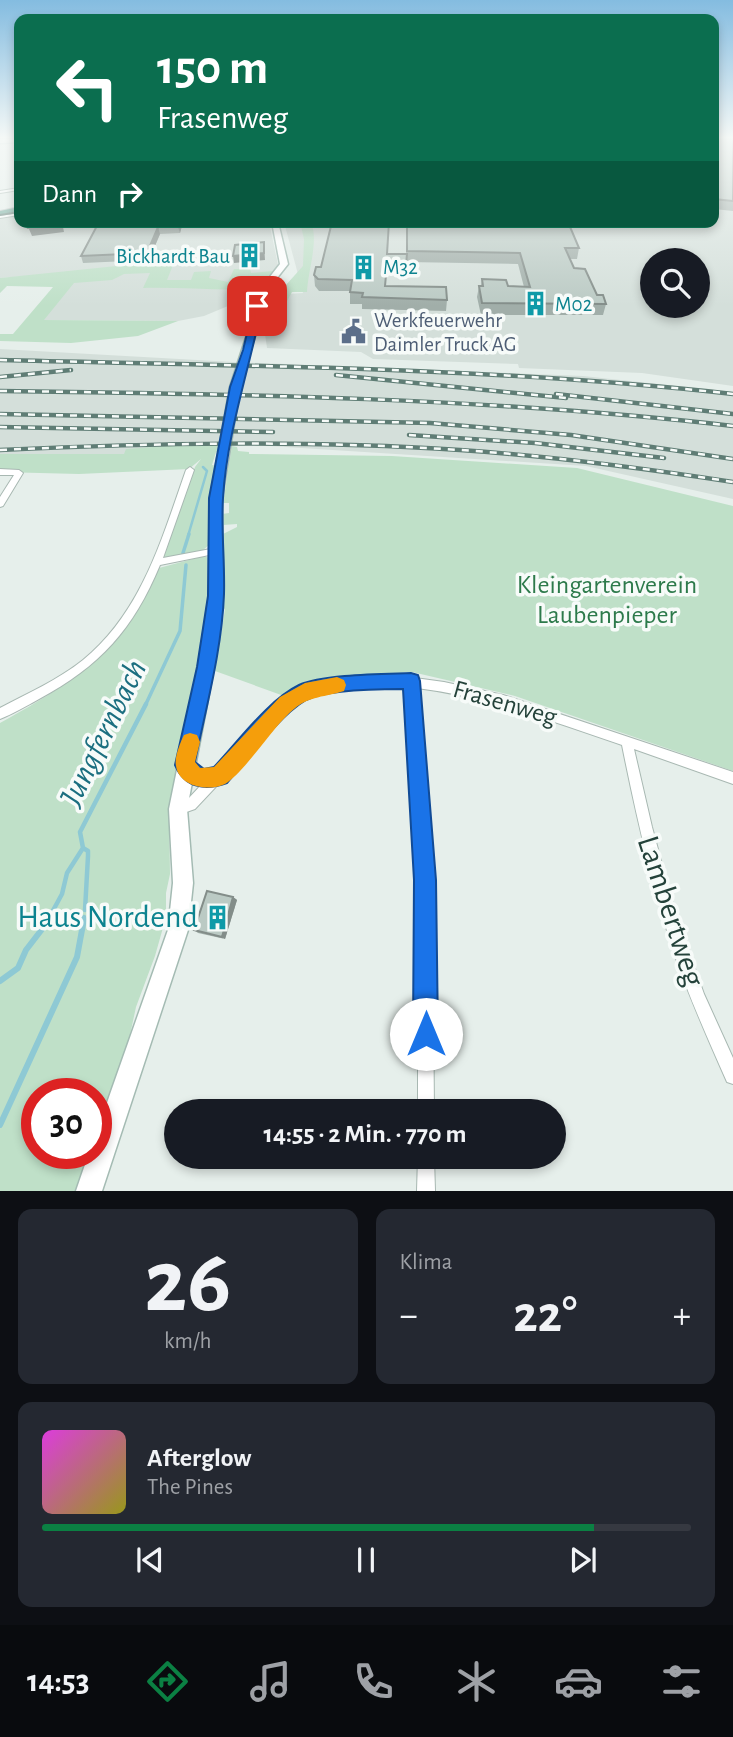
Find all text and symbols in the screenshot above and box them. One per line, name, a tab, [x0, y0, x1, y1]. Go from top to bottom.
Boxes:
icon: left	[42, 42, 133, 133]
text: 150 m	[157, 44, 268, 93]
text: Frasenweg	[157, 102, 288, 134]
icon: right	[111, 175, 149, 213]
text: Dann	[42, 181, 97, 207]
building icon: Bickhardt Bau	[236, 242, 264, 270]
place label: Bickhardt Bau	[116, 246, 230, 267]
map controls	[640, 248, 710, 318]
button: search	[640, 248, 710, 318]
building icon: M32	[349, 253, 377, 281]
place label: M32	[383, 257, 418, 278]
pin	[227, 276, 287, 336]
icon: arrive	[238, 287, 276, 325]
building icon: M02	[521, 290, 549, 318]
place label: M02	[555, 294, 592, 315]
place label: Werkfeuerwehr Daimler Truck AG	[374, 310, 516, 355]
public building icon: Werkfeuerwehr Daimler Truck AG	[340, 318, 368, 346]
park label: Kleingartenverein Laubenpieper	[517, 572, 697, 628]
water label: Jungfernbach	[54, 655, 153, 813]
street label: Frasenweg	[450, 676, 560, 730]
street label: Lambertweg	[632, 832, 710, 991]
place label: Haus Nordend	[17, 901, 198, 933]
building icon: Haus Nordend	[204, 903, 232, 931]
position arrow	[389, 997, 463, 1071]
speed limit sign: 30	[21, 1078, 112, 1169]
text: 14:55 · 2 Min. · 770 m	[264, 1121, 466, 1147]
text: 26	[144, 1237, 231, 1328]
text: Klima	[400, 1251, 452, 1274]
text: 22°	[513, 1289, 577, 1341]
text: −	[400, 1297, 418, 1335]
text: +	[673, 1297, 691, 1335]
text: km/h	[164, 1330, 211, 1353]
text: Afterglow	[147, 1445, 251, 1471]
text: The Pines	[147, 1476, 233, 1499]
icon: previous	[131, 1541, 169, 1579]
icon: pause	[347, 1541, 385, 1579]
icon: next	[564, 1541, 602, 1579]
icon: directions	[143, 1657, 192, 1706]
icon: music	[246, 1657, 295, 1706]
icon: phone	[349, 1657, 398, 1706]
icon: climate	[452, 1657, 501, 1706]
icon: car	[554, 1657, 603, 1706]
icon: filters	[657, 1657, 706, 1706]
text: 14:53	[27, 1665, 89, 1697]

